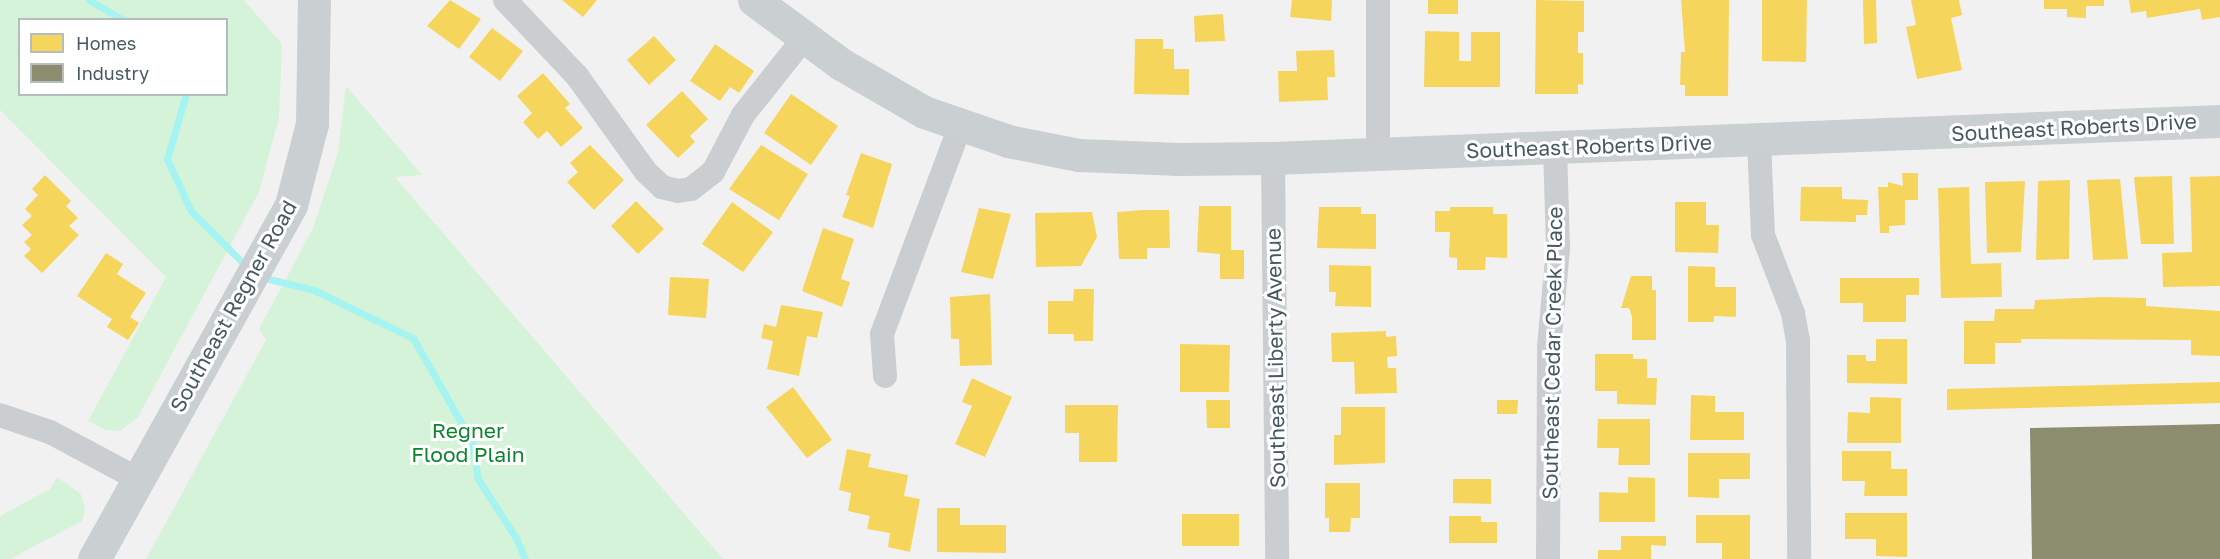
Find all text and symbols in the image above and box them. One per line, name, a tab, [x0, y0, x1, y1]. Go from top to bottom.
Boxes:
legend	[18, 18, 228, 96]
text: Homes	[76, 32, 136, 54]
text: Industry	[76, 62, 149, 84]
street label: Southeast Roberts Drive	[1950, 108, 2198, 146]
street label: Southeast Roberts Drive	[1466, 129, 1712, 163]
street label: Southeast Regner Road	[164, 196, 302, 416]
street label: Southeast Cedar Creek Place	[1537, 206, 1567, 500]
street label: Southeast Liberty Avenue	[1260, 228, 1290, 488]
park label: Regner Flood Plain	[411, 417, 525, 467]

